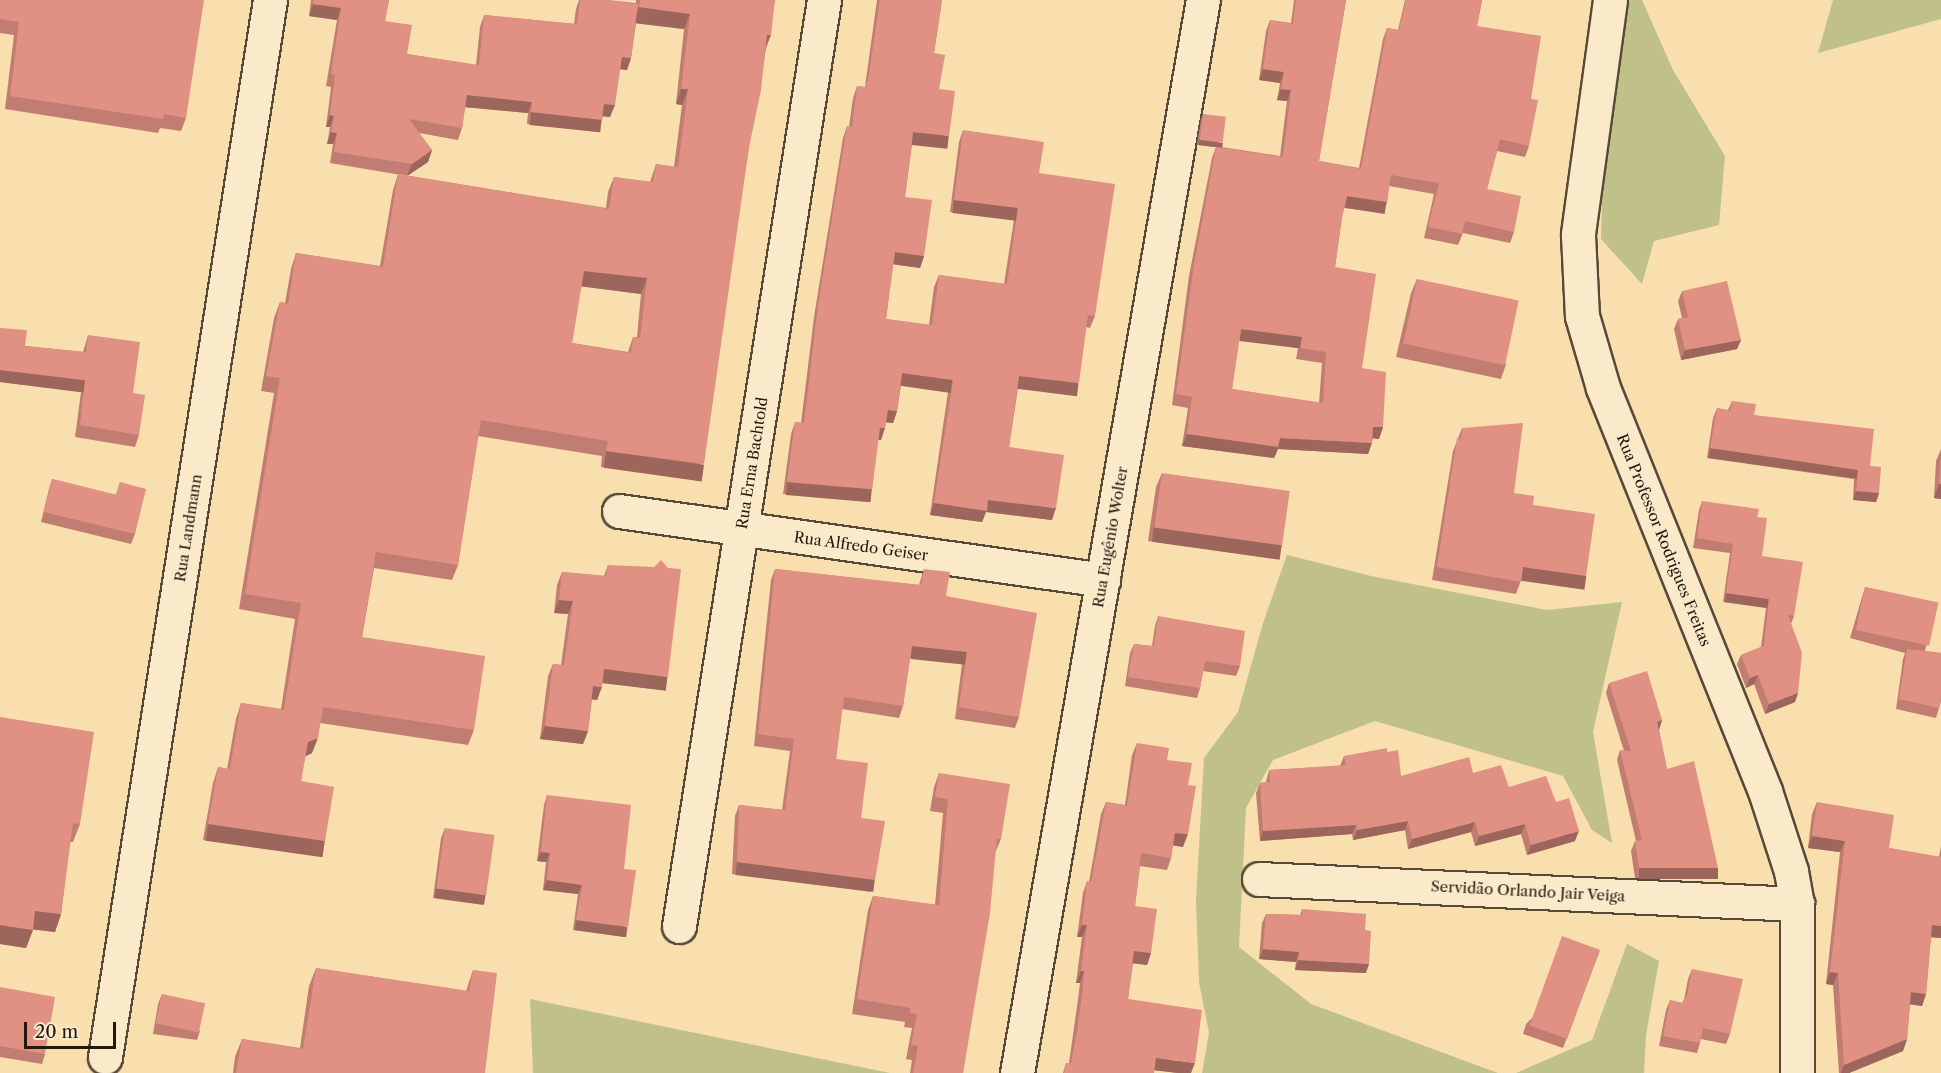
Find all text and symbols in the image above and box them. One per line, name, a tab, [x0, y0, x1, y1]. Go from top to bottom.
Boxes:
street label: Rua Erna Bachtold	[733, 396, 771, 530]
street label: Rua Professor Rodrigues Freitas	[1613, 431, 1715, 649]
street label: Rua Eugênio Wolter	[1089, 465, 1131, 609]
street label: Rua Landmann	[171, 473, 205, 583]
street label: Rua Alfredo Geiser	[792, 528, 930, 564]
street label: Servidão Orlando Jair Veiga	[1430, 877, 1626, 905]
scale bar	[27, 1010, 118, 1048]
text: 20 m	[35, 1021, 78, 1043]

